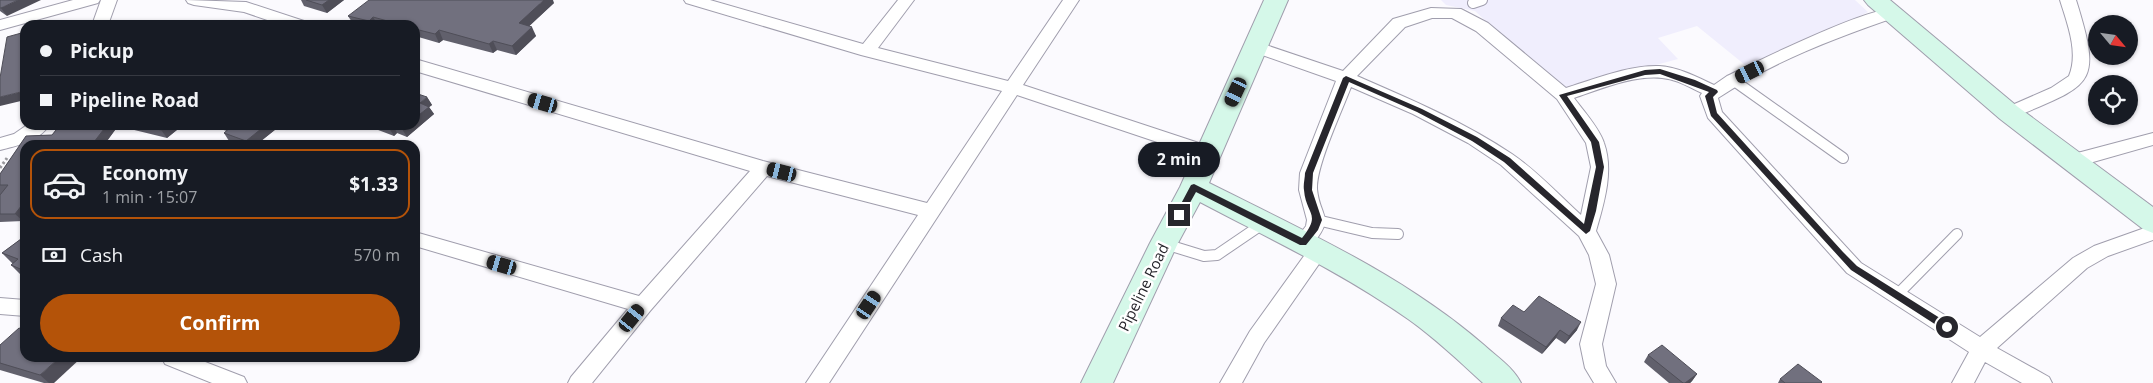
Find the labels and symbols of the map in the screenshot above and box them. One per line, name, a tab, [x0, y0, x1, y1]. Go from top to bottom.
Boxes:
north arrow	[2088, 15, 2138, 65]
car	[1733, 59, 1766, 85]
car	[1222, 75, 1249, 109]
car	[526, 92, 559, 114]
callout: 2 min	[1138, 142, 1220, 178]
car	[765, 161, 798, 183]
route end	[1168, 204, 1190, 226]
street label: Pipeline Road	[1113, 240, 1173, 334]
car	[485, 254, 518, 276]
car	[854, 288, 883, 322]
car	[616, 302, 647, 334]
route start	[1936, 316, 1958, 338]

